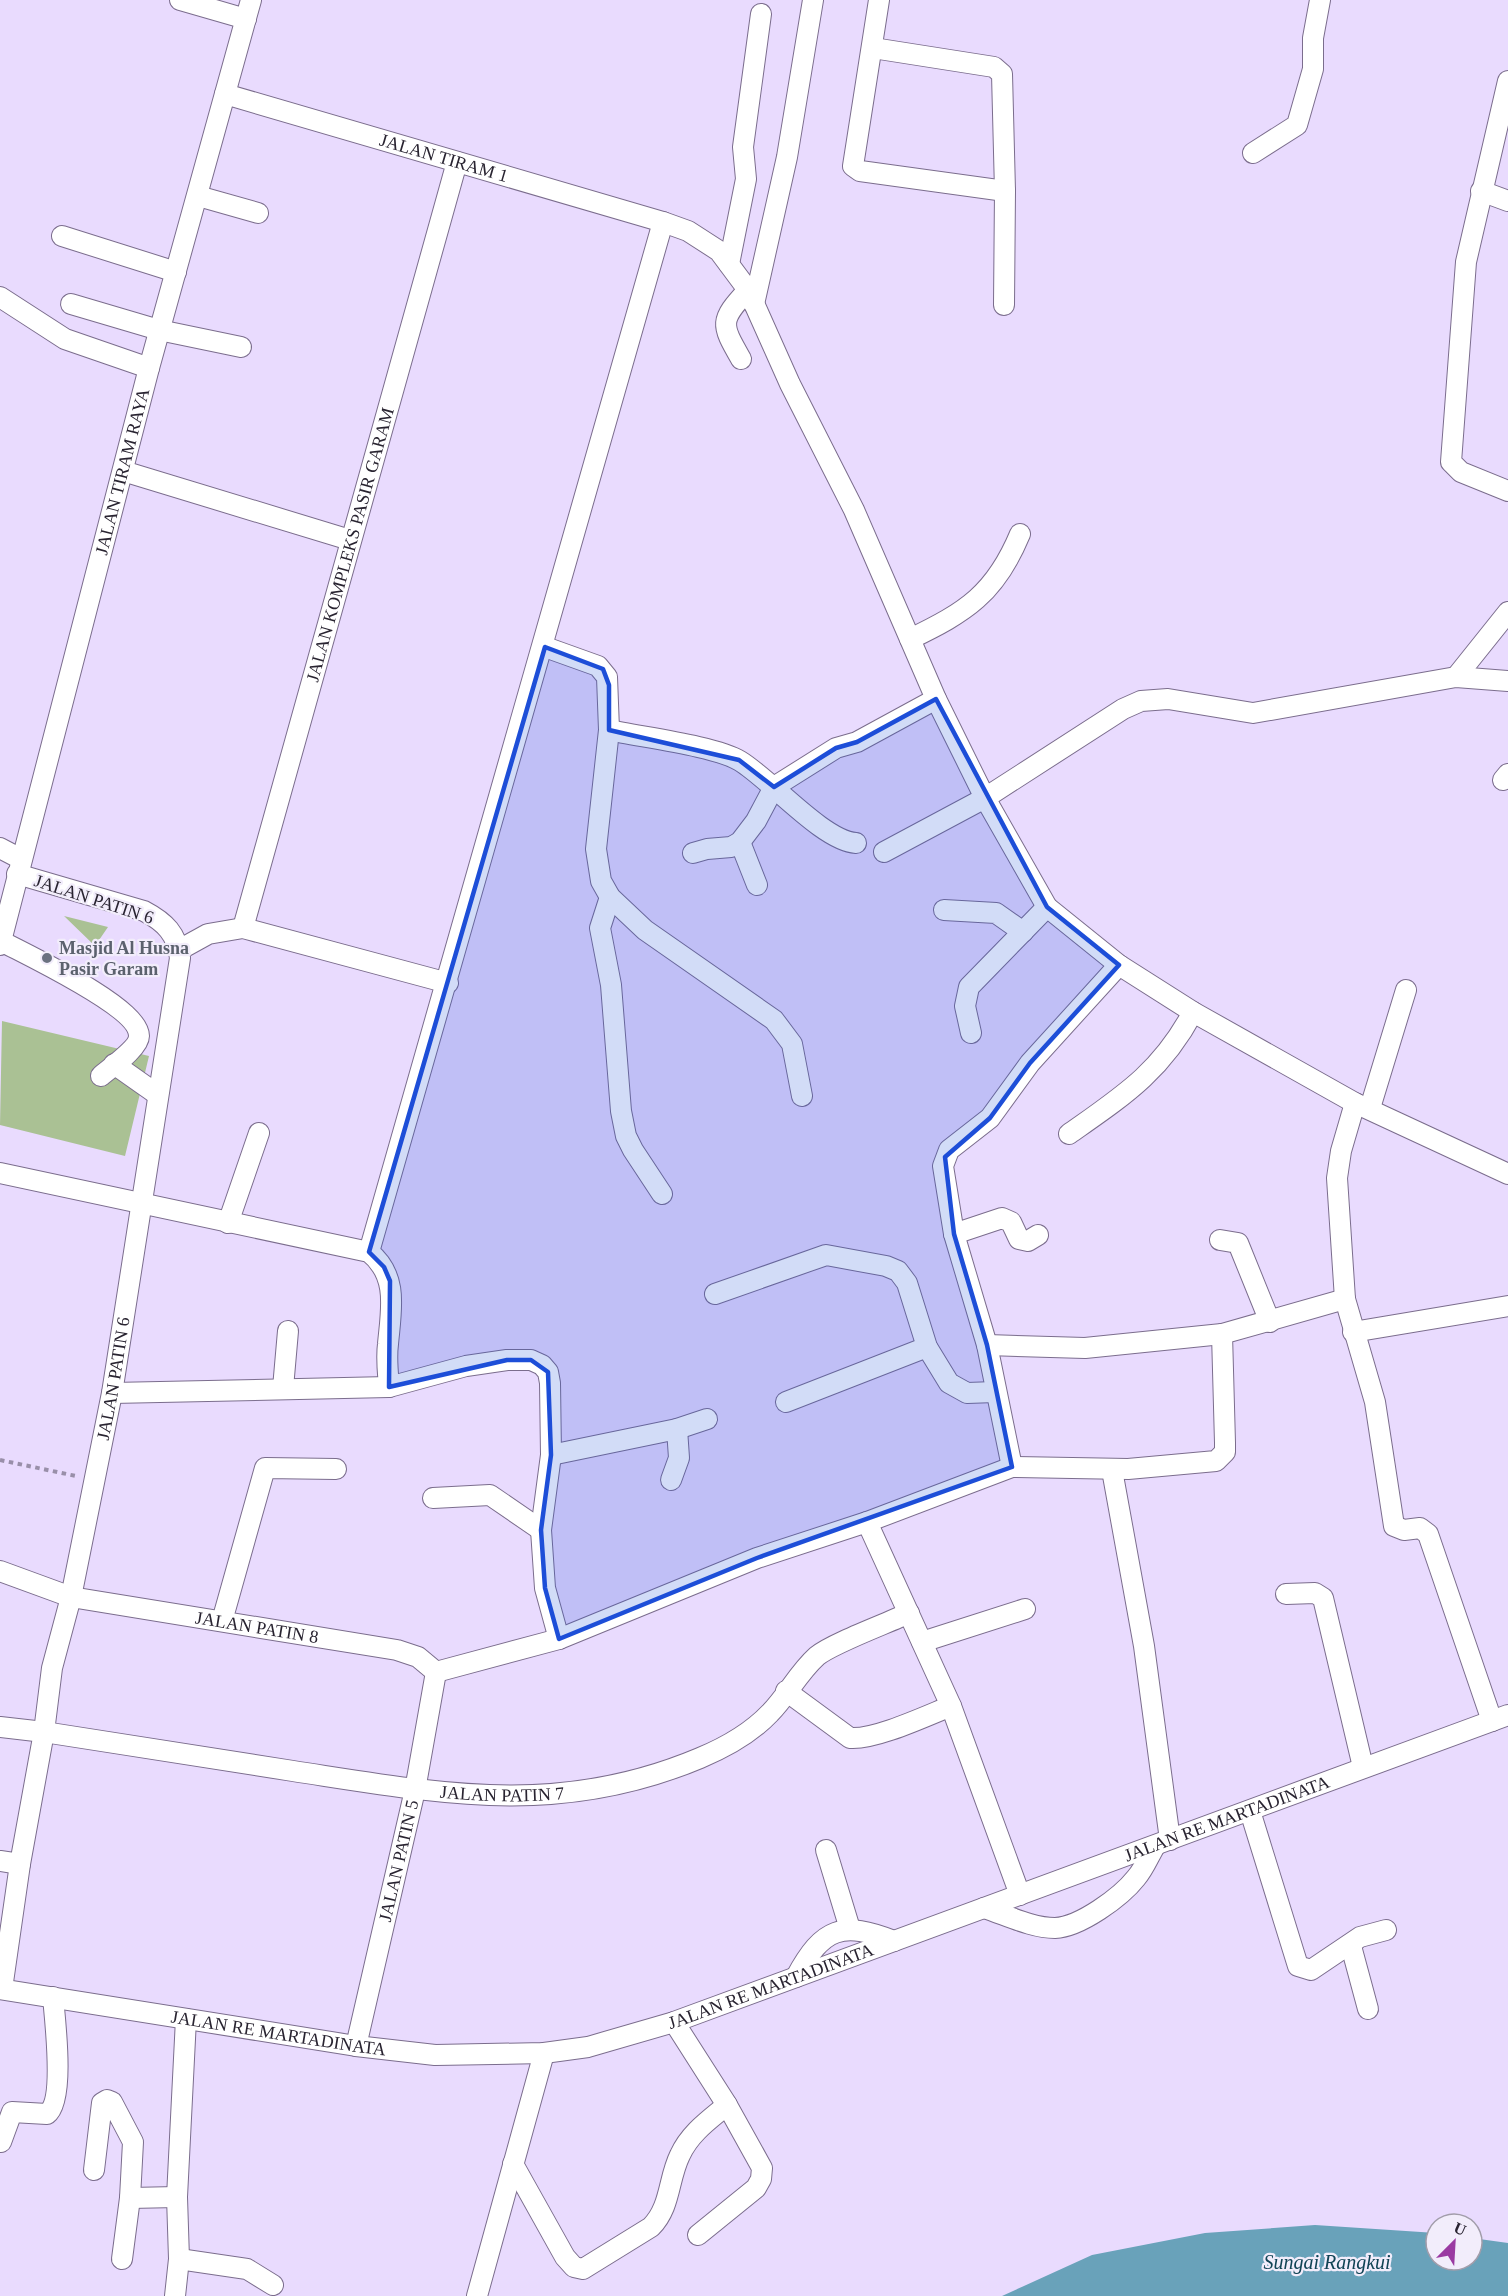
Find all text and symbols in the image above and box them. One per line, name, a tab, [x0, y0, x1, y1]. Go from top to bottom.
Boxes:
street label: JALAN TIRAM 1	[377, 130, 510, 186]
street label: JALAN TIRAM RAYA	[91, 386, 153, 557]
street label: JALAN KOMPLEKS PASIR GARAM	[302, 405, 398, 684]
street label: JALAN PATIN 6	[32, 870, 156, 928]
place label: Masjid Al Husna Pasir Garam	[59, 938, 189, 979]
marker: Masjid Al Husna Pasir Garam	[40, 951, 54, 965]
street label: JALAN PATIN 6	[93, 1316, 134, 1442]
street label: JALAN PATIN 8	[194, 1607, 320, 1647]
street label: JALAN RE MARTADINATA	[1121, 1772, 1332, 1865]
street label: JALAN PATIN 7	[439, 1782, 565, 1805]
street label: JALAN PATIN 5	[375, 1798, 422, 1924]
street label: JALAN RE MARTADINATA	[666, 1940, 876, 2033]
street label: JALAN RE MARTADINATA	[170, 2007, 387, 2059]
north arrow	[1424, 2212, 1484, 2272]
text: U	[1451, 2219, 1469, 2239]
water label: Sungai Rangkui	[1263, 2251, 1391, 2274]

